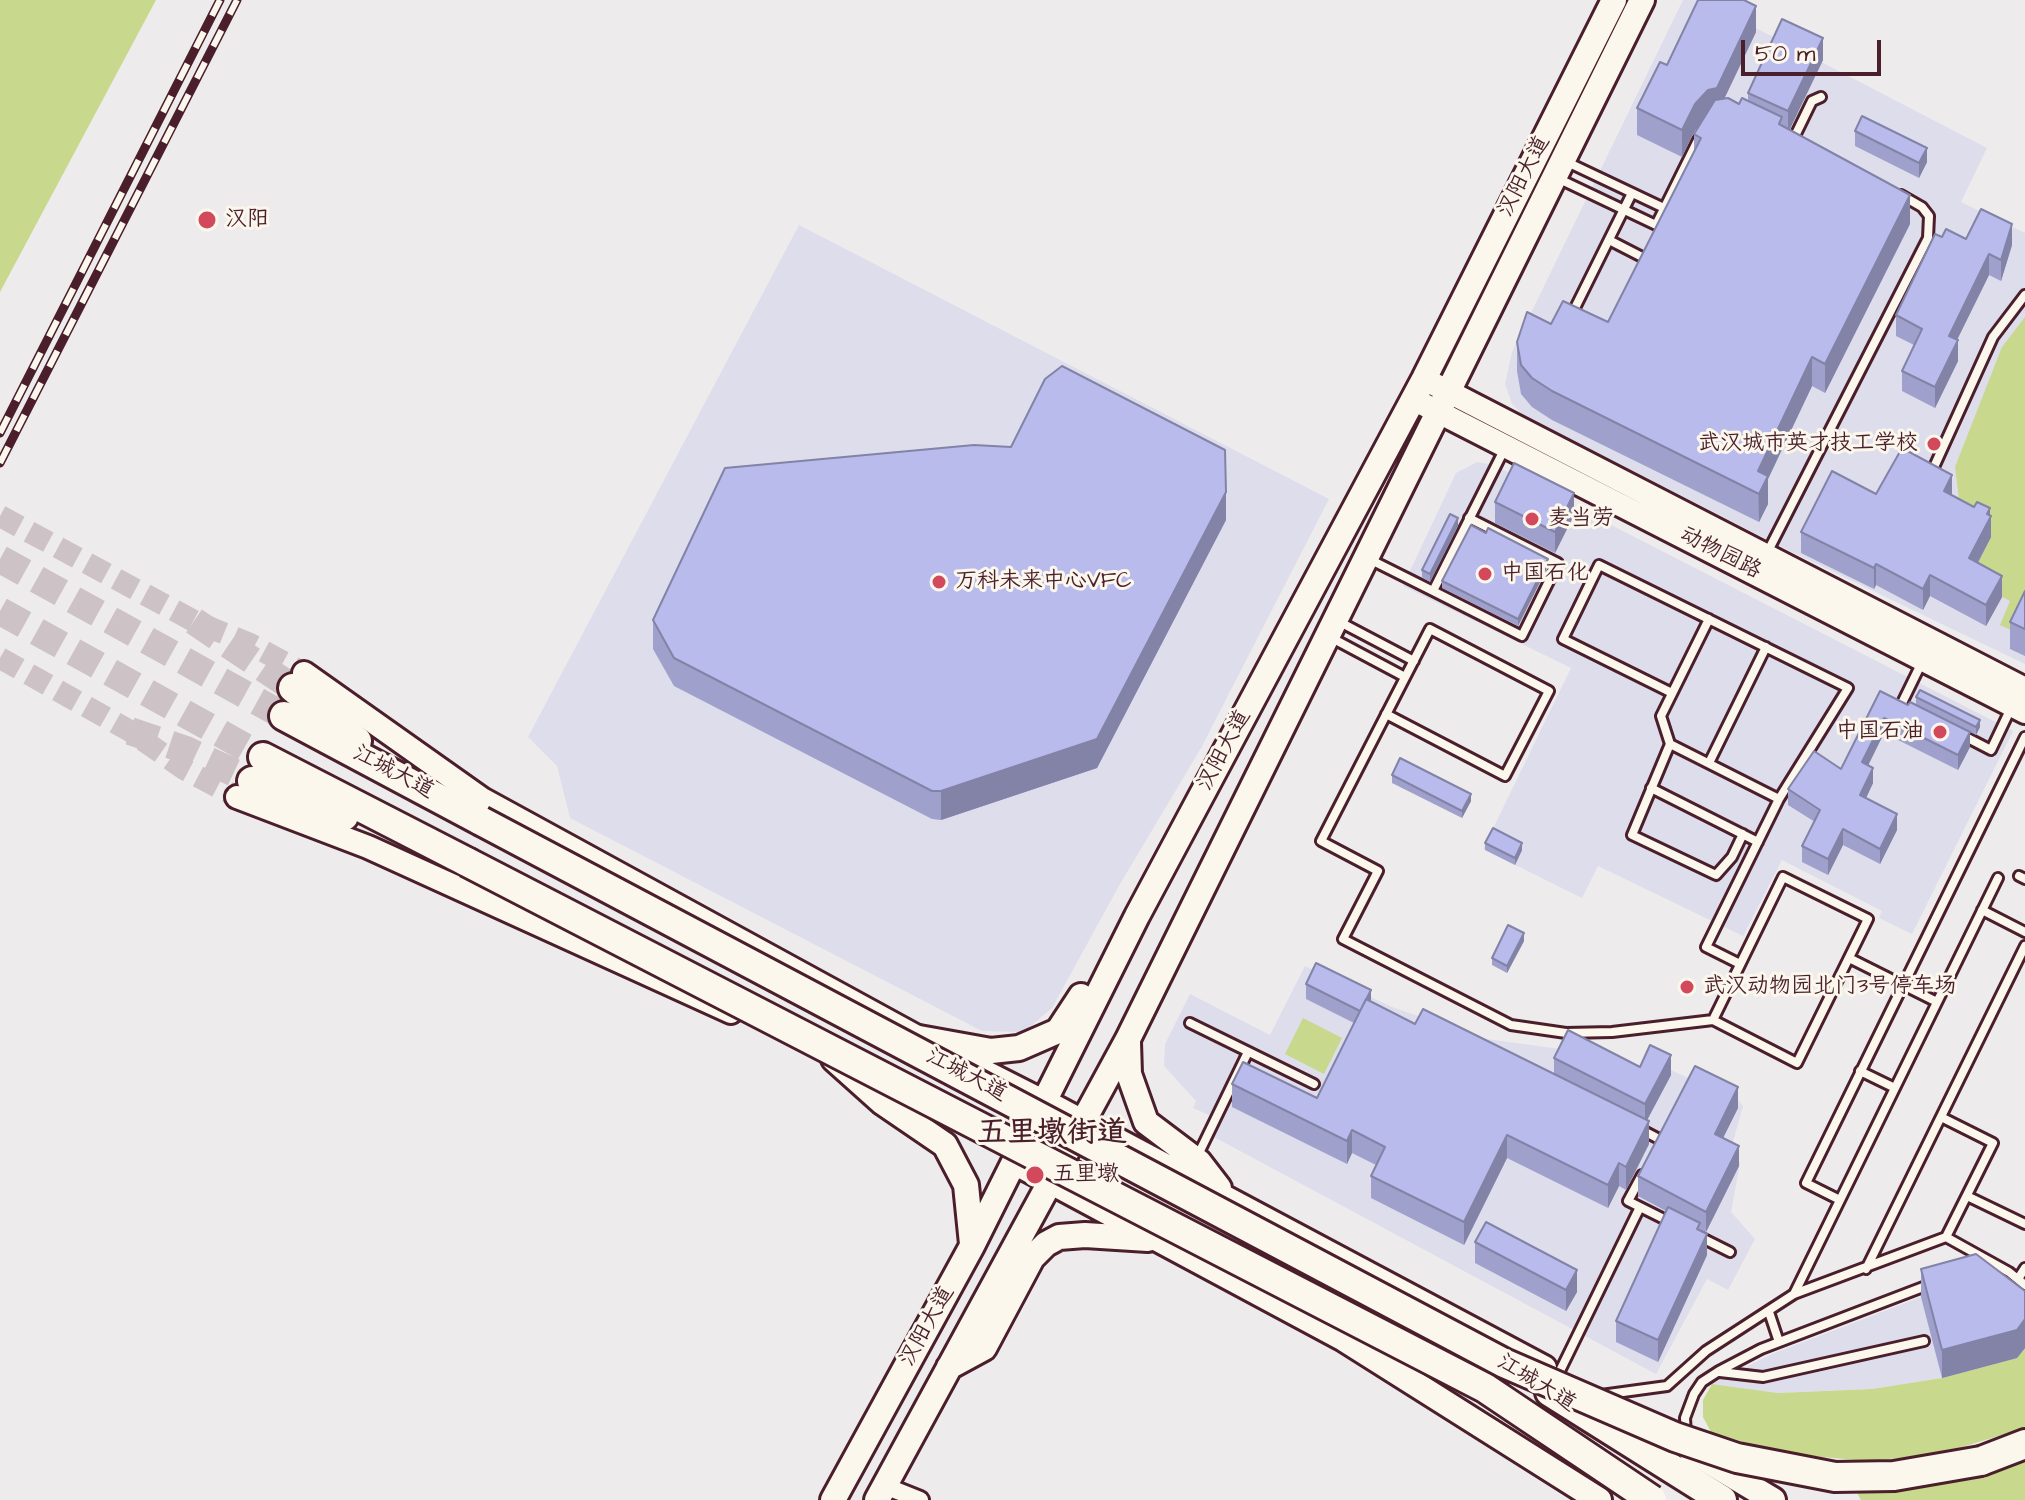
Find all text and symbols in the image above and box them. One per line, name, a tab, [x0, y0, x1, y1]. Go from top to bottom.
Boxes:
scale bar	[1745, 24, 1885, 74]
text: 50 m	[1755, 37, 1815, 71]
street label: 汉阳大道	[1493, 132, 1557, 222]
place label: 汉阳	[225, 207, 269, 233]
marker: 汉阳	[196, 209, 218, 231]
place label: 武汉城市英才技工学校	[1698, 431, 1918, 457]
marker: 武汉城市英才技工学校	[1925, 435, 1943, 453]
place label: 麦当劳	[1548, 506, 1614, 532]
marker: 麦当劳	[1523, 510, 1541, 528]
street label: 动物园路	[1675, 522, 1765, 586]
place label: 中国石化	[1501, 561, 1589, 587]
marker: 中国石化	[1476, 565, 1494, 583]
place label: 万科未来中心VFC	[955, 569, 1132, 595]
marker: 万科未来中心VFC	[930, 573, 948, 591]
street label: 汉阳大道	[1193, 706, 1257, 796]
place label: 中国石油	[1836, 719, 1924, 745]
marker: 中国石油	[1931, 723, 1949, 741]
street label: 江城大道	[348, 741, 438, 805]
place label: 武汉动物园北门3号停车场	[1703, 974, 1956, 1000]
marker: 武汉动物园北门3号停车场	[1678, 978, 1696, 996]
street label: 江城大道	[921, 1044, 1011, 1108]
district label: 五里墩街道	[977, 1117, 1127, 1153]
place label: 五里墩	[1053, 1162, 1119, 1188]
marker: 五里墩	[1024, 1164, 1046, 1186]
street label: 汉阳大道	[895, 1282, 961, 1372]
street label: 江城大道	[1492, 1349, 1580, 1419]

